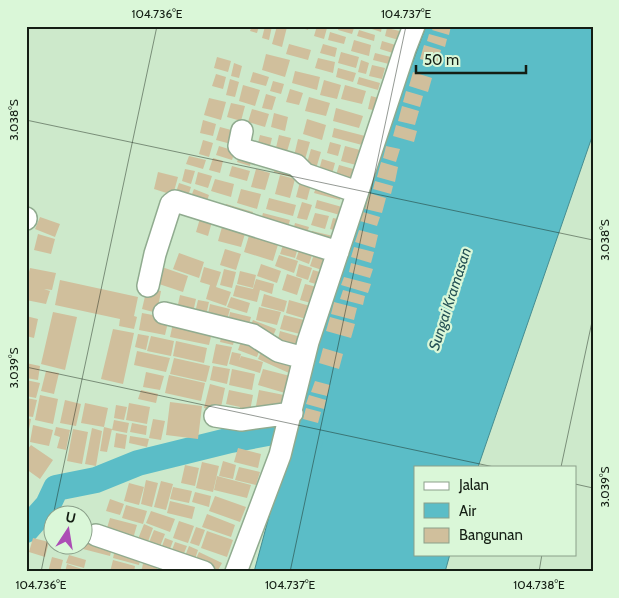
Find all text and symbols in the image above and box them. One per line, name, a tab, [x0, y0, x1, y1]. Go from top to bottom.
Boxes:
text: 104.736°E	[132, 6, 183, 21]
text: 104.737°E	[381, 6, 431, 21]
scale bar	[416, 42, 526, 74]
text: 50 m	[424, 51, 459, 69]
text: 3.038°S	[6, 99, 21, 141]
text: 3.038°S	[597, 219, 612, 261]
water label: Sungai Kramasan	[425, 245, 475, 353]
text: 3.039°S	[6, 348, 21, 388]
legend	[414, 466, 576, 556]
text: 3.039°S	[597, 467, 612, 507]
text: Jalan	[458, 476, 489, 494]
text: Air	[459, 502, 476, 520]
north arrow	[42, 506, 92, 556]
text: U	[64, 507, 77, 527]
text: Bangunan	[459, 526, 523, 544]
text: 104.736°E	[16, 577, 67, 592]
text: 104.737°E	[265, 577, 315, 592]
text: 104.738°E	[513, 577, 565, 592]

